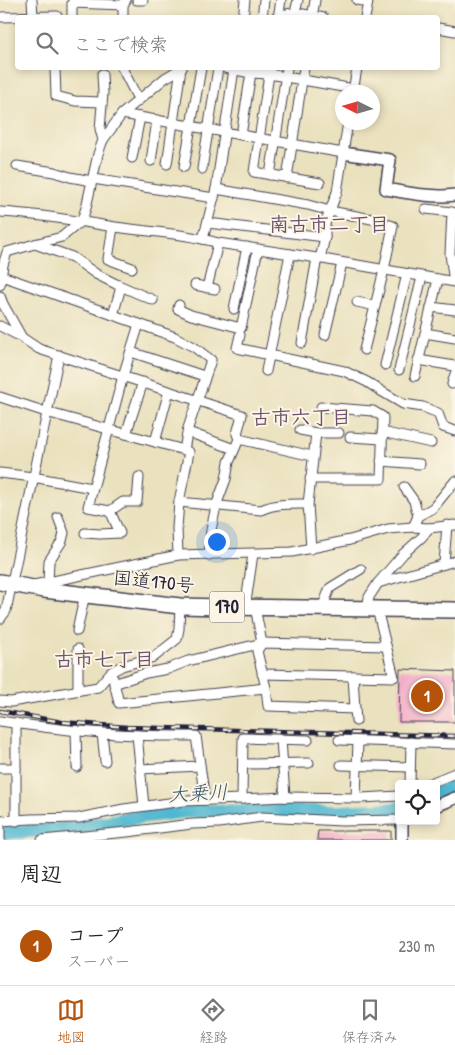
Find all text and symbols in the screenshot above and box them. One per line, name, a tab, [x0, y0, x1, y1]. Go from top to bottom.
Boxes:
search box	[15, 15, 440, 70]
icon: search	[33, 29, 61, 57]
text: ここで検索	[73, 31, 168, 57]
north arrow	[335, 85, 380, 130]
district label: 南古市二丁目	[269, 210, 389, 237]
district label: 古市六丁目	[251, 403, 351, 430]
your location	[204, 529, 230, 555]
street label: 国道170号	[112, 564, 196, 598]
road number: 170	[210, 592, 244, 622]
district label: 古市七丁目	[54, 645, 154, 672]
pin: 1	[411, 677, 443, 715]
water label: 大乗川	[167, 777, 229, 808]
map controls	[395, 780, 440, 825]
button: locate	[395, 780, 440, 825]
text: 周辺	[20, 859, 62, 888]
text: コープ	[67, 922, 123, 948]
text: 1	[33, 935, 39, 957]
text: 230 m	[399, 935, 435, 957]
text: スーパー	[67, 950, 130, 972]
tab: 地図	[57, 996, 85, 1046]
tab: 経路	[199, 996, 227, 1046]
tab: 保存済み	[342, 996, 398, 1046]

